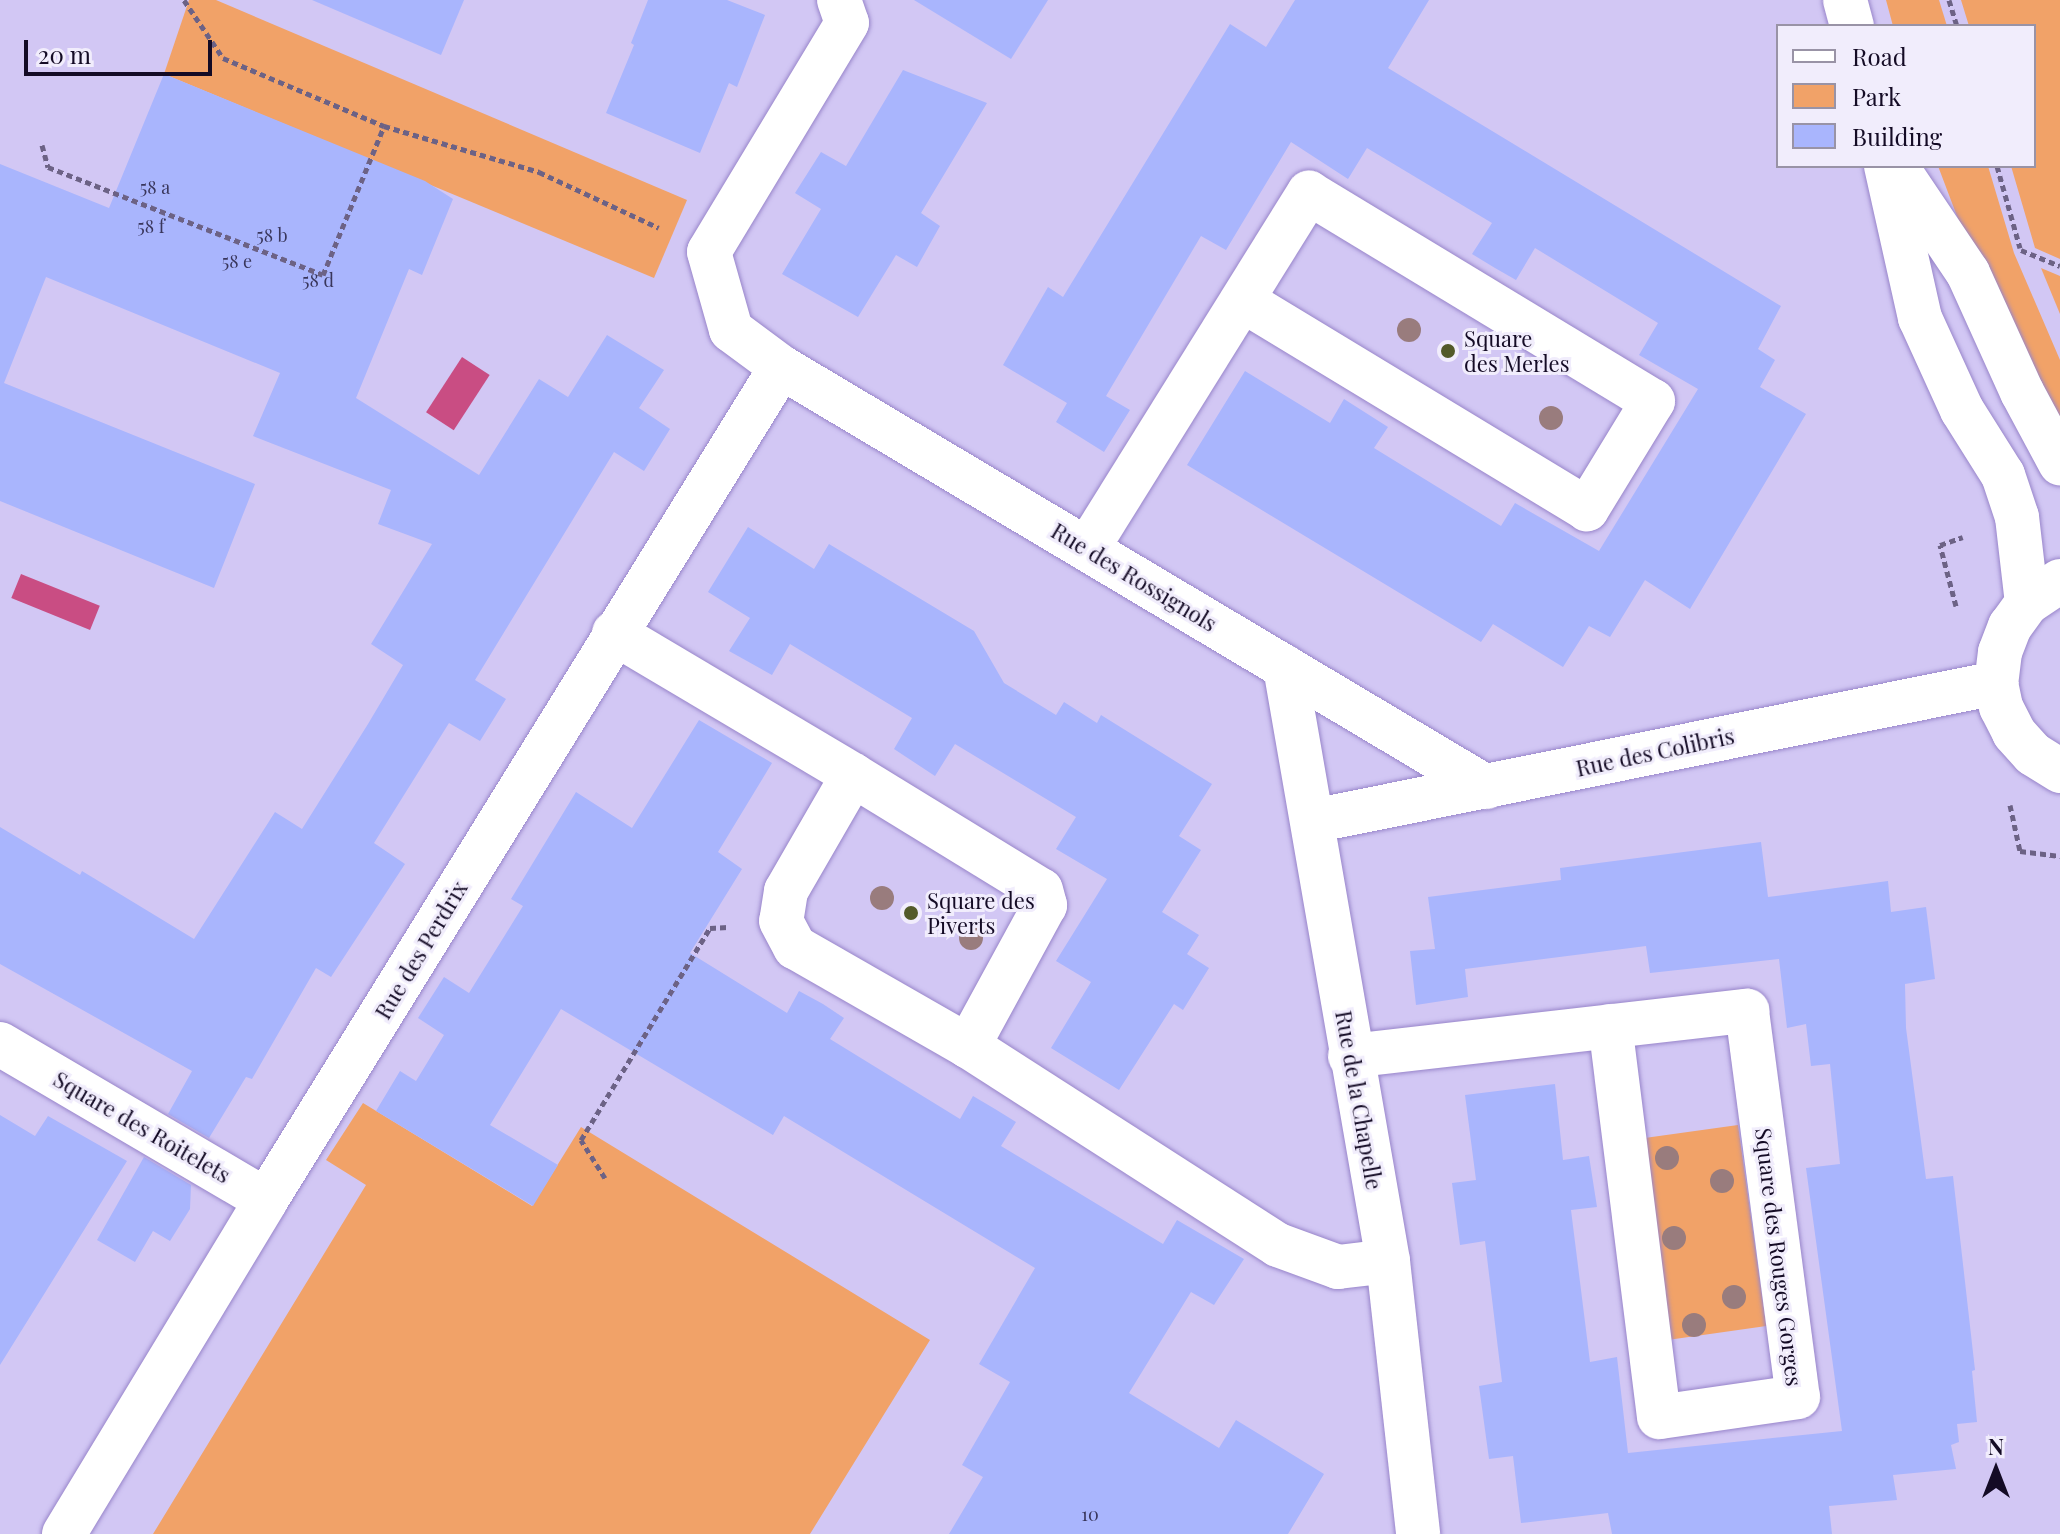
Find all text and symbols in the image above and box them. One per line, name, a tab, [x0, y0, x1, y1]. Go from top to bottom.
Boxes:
scale bar	[28, 24, 216, 74]
legend	[1776, 24, 2036, 168]
text: 20 m	[38, 38, 91, 70]
text: Road	[1852, 40, 1907, 72]
text: Park	[1852, 80, 1901, 112]
text: Building	[1852, 120, 1942, 152]
house number: 58 a	[140, 176, 170, 198]
house number: 58 f	[137, 215, 165, 237]
house number: 58 b	[256, 224, 288, 246]
house number: 58 e	[222, 250, 252, 272]
house number: 58 d	[302, 269, 334, 291]
place label: Square des Merles	[1464, 325, 1570, 376]
marker: Square des Merles	[1439, 342, 1457, 360]
street label: Rue des Rossignols	[1047, 517, 1221, 637]
street label: Rue des Colibris	[1573, 722, 1737, 782]
street label: Rue des Perdrix	[369, 876, 473, 1024]
place label: Square des Piverts	[927, 887, 1035, 938]
marker: Square des Piverts	[902, 904, 920, 922]
street label: Rue de la Chapelle	[1330, 1008, 1388, 1192]
street label: Square des Roitelets	[49, 1066, 235, 1188]
street label: Square des Rouges Gorges	[1750, 1126, 1808, 1388]
north arrow	[1956, 1430, 2036, 1510]
text: N	[1988, 1431, 2004, 1461]
house number: 10	[1081, 1503, 1099, 1525]

